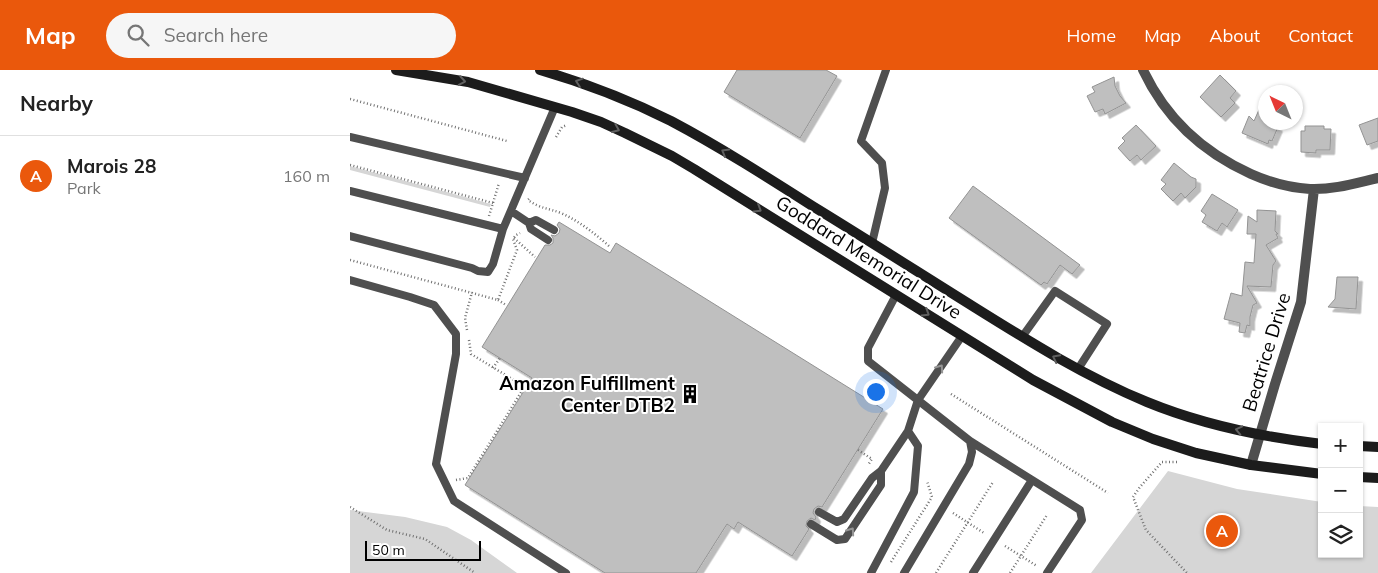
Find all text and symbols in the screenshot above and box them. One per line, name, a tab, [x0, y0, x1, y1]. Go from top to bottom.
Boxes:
search box	[106, 13, 456, 58]
text: Map	[25, 20, 76, 50]
icon: search	[124, 21, 152, 49]
text: Search here	[164, 23, 268, 47]
text: Home	[1066, 24, 1116, 47]
text: Map	[1144, 24, 1181, 47]
text: About	[1209, 24, 1260, 47]
text: Contact	[1288, 24, 1353, 47]
one-way arrow	[457, 75, 466, 85]
one-way arrow	[575, 78, 583, 88]
north arrow	[1258, 85, 1303, 130]
text: Nearby	[20, 90, 93, 116]
one-way arrow	[611, 123, 620, 134]
one-way arrow	[722, 148, 731, 158]
text: Marois 28	[67, 154, 156, 178]
text: A	[30, 166, 42, 186]
text: 160 m	[283, 166, 330, 186]
text: Park	[67, 178, 101, 198]
street label: Goddard Memorial Drive	[772, 190, 966, 324]
one-way arrow	[753, 202, 762, 212]
street label: Beatrice Drive	[1237, 290, 1295, 414]
one-way arrow	[920, 307, 929, 316]
one-way arrow	[1053, 354, 1062, 364]
one-way arrow	[934, 364, 943, 374]
place label: Amazon Fulfillment Center DTB2	[499, 371, 675, 417]
your location	[863, 379, 889, 405]
building icon: Amazon Fulfillment Center DTB2	[679, 383, 701, 405]
map controls	[1318, 423, 1363, 558]
button: +	[1318, 423, 1363, 468]
one-way arrow	[1235, 425, 1244, 436]
button: −	[1318, 468, 1363, 513]
pin: A	[1206, 512, 1238, 550]
button: layers	[1318, 513, 1363, 558]
one-way arrow	[845, 527, 854, 537]
scale bar	[365, 538, 481, 561]
text: 50 m	[372, 541, 405, 559]

